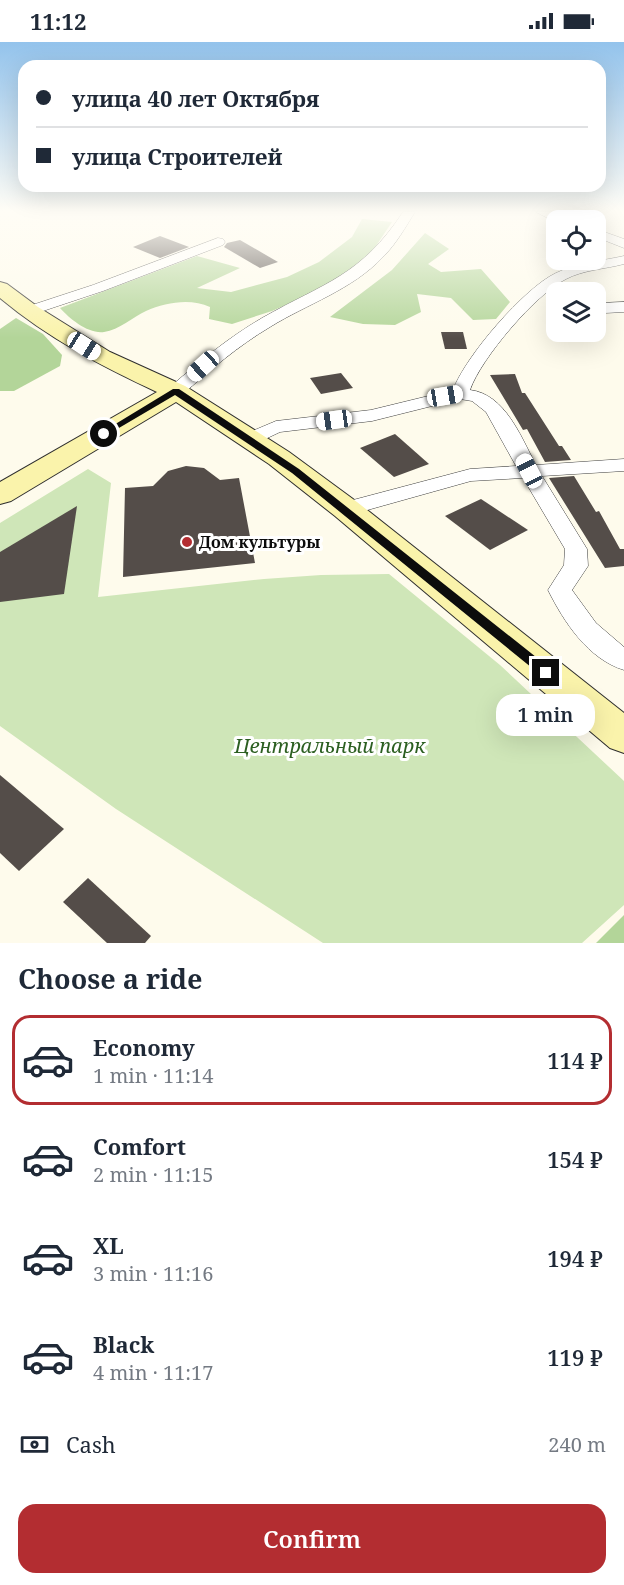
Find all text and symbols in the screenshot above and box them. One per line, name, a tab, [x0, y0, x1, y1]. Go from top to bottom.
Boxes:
text: 11:12	[30, 6, 86, 36]
text: улица 40 лет Октября	[72, 83, 319, 113]
text: улица Строителей	[72, 141, 282, 171]
map controls	[546, 210, 606, 342]
button: locate	[546, 210, 606, 270]
button: layers	[546, 282, 606, 342]
car	[64, 329, 104, 363]
car	[184, 347, 222, 385]
car	[426, 384, 464, 408]
car	[315, 409, 353, 431]
route start	[90, 420, 117, 447]
car	[513, 451, 545, 491]
place label: Дом культуры	[199, 531, 320, 553]
marker: Дом культуры	[180, 535, 194, 549]
route end	[532, 659, 559, 686]
callout: 1 min	[496, 694, 596, 736]
text: 1 min	[518, 701, 573, 728]
park label: Центральный парк	[233, 732, 426, 759]
text: Choose a ride	[18, 960, 203, 997]
text: Economy	[93, 1032, 195, 1062]
icon: car	[21, 1033, 75, 1087]
text: 114 ₽	[547, 1045, 603, 1075]
text: 1 min · 11:14	[93, 1062, 213, 1089]
text: Comfort	[93, 1131, 186, 1161]
icon: car	[21, 1132, 75, 1186]
text: 154 ₽	[547, 1144, 603, 1174]
text: 2 min · 11:15	[93, 1161, 213, 1188]
text: XL	[93, 1230, 124, 1260]
icon: car	[21, 1231, 75, 1285]
text: 194 ₽	[547, 1243, 603, 1273]
text: 3 min · 11:16	[93, 1260, 213, 1287]
text: Black	[93, 1329, 154, 1359]
icon: car	[21, 1330, 75, 1384]
text: 119 ₽	[547, 1342, 603, 1372]
text: 4 min · 11:17	[93, 1359, 213, 1386]
icon: cash	[18, 1428, 51, 1461]
text: Cash	[66, 1429, 116, 1459]
text: 240 m	[548, 1431, 606, 1458]
button: Confirm	[18, 1504, 606, 1573]

